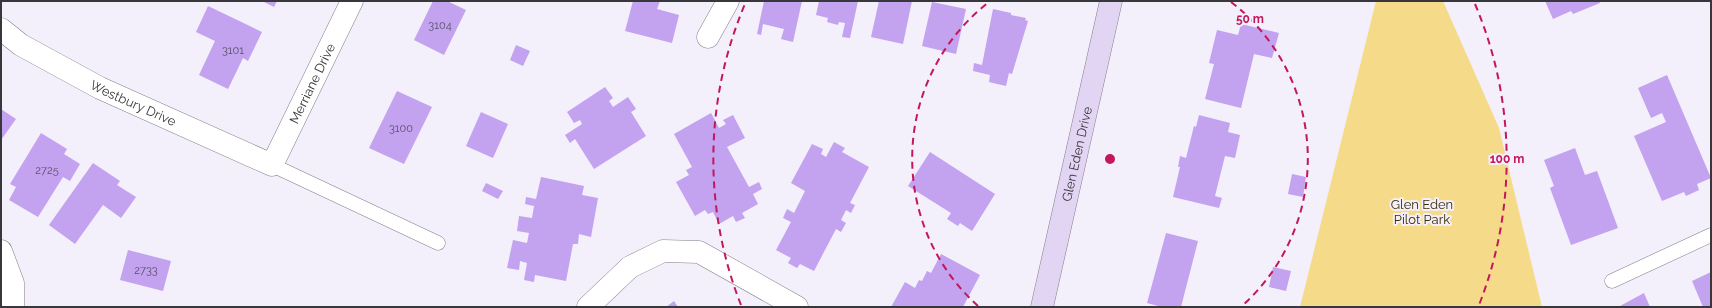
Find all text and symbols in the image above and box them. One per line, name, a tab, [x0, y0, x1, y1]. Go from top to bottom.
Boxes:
text: 50 m	[1236, 12, 1264, 26]
house number: 3104	[428, 19, 452, 32]
street label: Merriane Drive	[286, 40, 338, 126]
house number: 3101	[222, 44, 244, 57]
street label: Westbury Drive	[88, 77, 179, 129]
street label: Glen Eden Drive	[1059, 105, 1095, 203]
house number: 3100	[389, 122, 413, 135]
centre of rings	[1103, 152, 1117, 166]
text: 100 m	[1490, 152, 1524, 166]
house number: 2725	[35, 164, 59, 177]
park label: Glen Eden Pilot Park	[1391, 197, 1453, 227]
house number: 2733	[134, 264, 158, 277]

